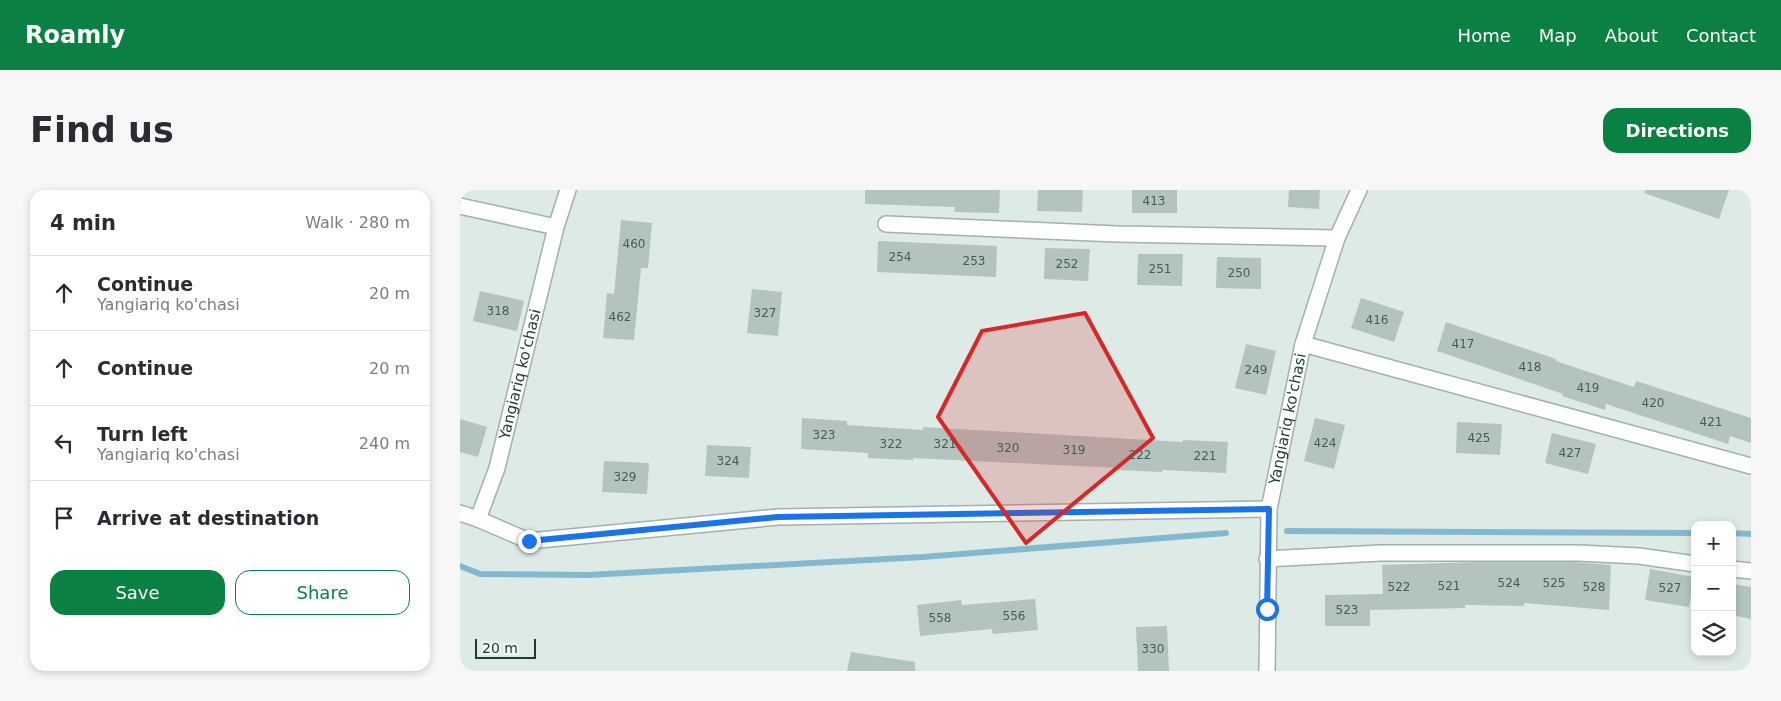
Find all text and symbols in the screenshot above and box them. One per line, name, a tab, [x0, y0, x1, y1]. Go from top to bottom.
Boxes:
text: Roamly	[25, 21, 125, 49]
text: Home	[1458, 25, 1511, 46]
text: Map	[1539, 25, 1577, 46]
text: About	[1605, 25, 1658, 46]
text: Contact	[1686, 25, 1756, 46]
button: Directions	[1603, 108, 1751, 153]
text: Find us	[30, 110, 174, 150]
house number: 413	[1143, 194, 1165, 208]
text: 4 min	[50, 211, 116, 235]
text: Walk · 280 m	[305, 213, 410, 232]
house number: 460	[623, 237, 645, 251]
house number: 254	[889, 250, 911, 264]
house number: 253	[963, 254, 985, 268]
house number: 252	[1056, 257, 1078, 271]
house number: 251	[1149, 262, 1171, 276]
house number: 250	[1228, 266, 1250, 280]
text: Continue	[97, 273, 193, 295]
icon: ahead	[50, 279, 78, 307]
text: 20 m	[369, 284, 410, 303]
text: Yangiariq ko'chasi	[97, 295, 240, 314]
house number: 318	[487, 304, 509, 318]
house number: 327	[754, 306, 776, 320]
street label: Yangiariq ko'chasi	[495, 307, 545, 442]
house number: 462	[609, 310, 631, 324]
house number: 416	[1366, 313, 1388, 327]
house number: 417	[1452, 337, 1474, 351]
street label: Yangiariq ko'chasi	[1265, 352, 1310, 487]
icon: ahead	[50, 354, 78, 382]
text: Continue	[97, 357, 193, 379]
text: 20 m	[369, 359, 410, 378]
house number: 418	[1519, 360, 1541, 374]
house number: 249	[1245, 363, 1267, 377]
house number: 419	[1577, 381, 1599, 395]
house number: 420	[1642, 396, 1664, 410]
house number: 421	[1700, 415, 1722, 429]
text: Turn left	[97, 423, 188, 445]
house number: 323	[813, 428, 835, 442]
icon: left	[50, 429, 78, 457]
house number: 425	[1468, 431, 1490, 445]
text: 240 m	[359, 434, 410, 453]
house number: 424	[1314, 436, 1336, 450]
house number: 322	[880, 437, 902, 451]
house number: 321	[934, 437, 956, 451]
house number: 320	[997, 441, 1019, 455]
house number: 319	[1063, 443, 1085, 457]
text: Yangiariq ko'chasi	[97, 445, 240, 464]
house number: 427	[1559, 446, 1581, 460]
house number: 222	[1129, 448, 1151, 462]
house number: 221	[1194, 449, 1216, 463]
house number: 324	[717, 454, 739, 468]
house number: 329	[614, 470, 636, 484]
icon: arrive	[50, 504, 78, 532]
text: Arrive at destination	[97, 507, 319, 529]
map controls	[1691, 521, 1736, 656]
button: +	[1691, 521, 1736, 566]
route end	[518, 530, 541, 553]
button: −	[1691, 566, 1736, 611]
button: Save	[50, 570, 225, 615]
button: Share	[235, 570, 410, 615]
house number: 524	[1498, 576, 1520, 590]
house number: 525	[1543, 576, 1565, 590]
house number: 521	[1438, 579, 1460, 593]
house number: 522	[1388, 580, 1410, 594]
house number: 528	[1583, 580, 1605, 594]
house number: 527	[1659, 581, 1681, 595]
route start	[1256, 598, 1279, 621]
house number: 523	[1336, 603, 1358, 617]
house number: 556	[1003, 609, 1025, 623]
house number: 558	[929, 611, 951, 625]
button: layers	[1691, 611, 1736, 656]
scale bar	[475, 636, 536, 659]
text: 20 m	[482, 640, 518, 656]
house number: 330	[1142, 642, 1164, 656]

